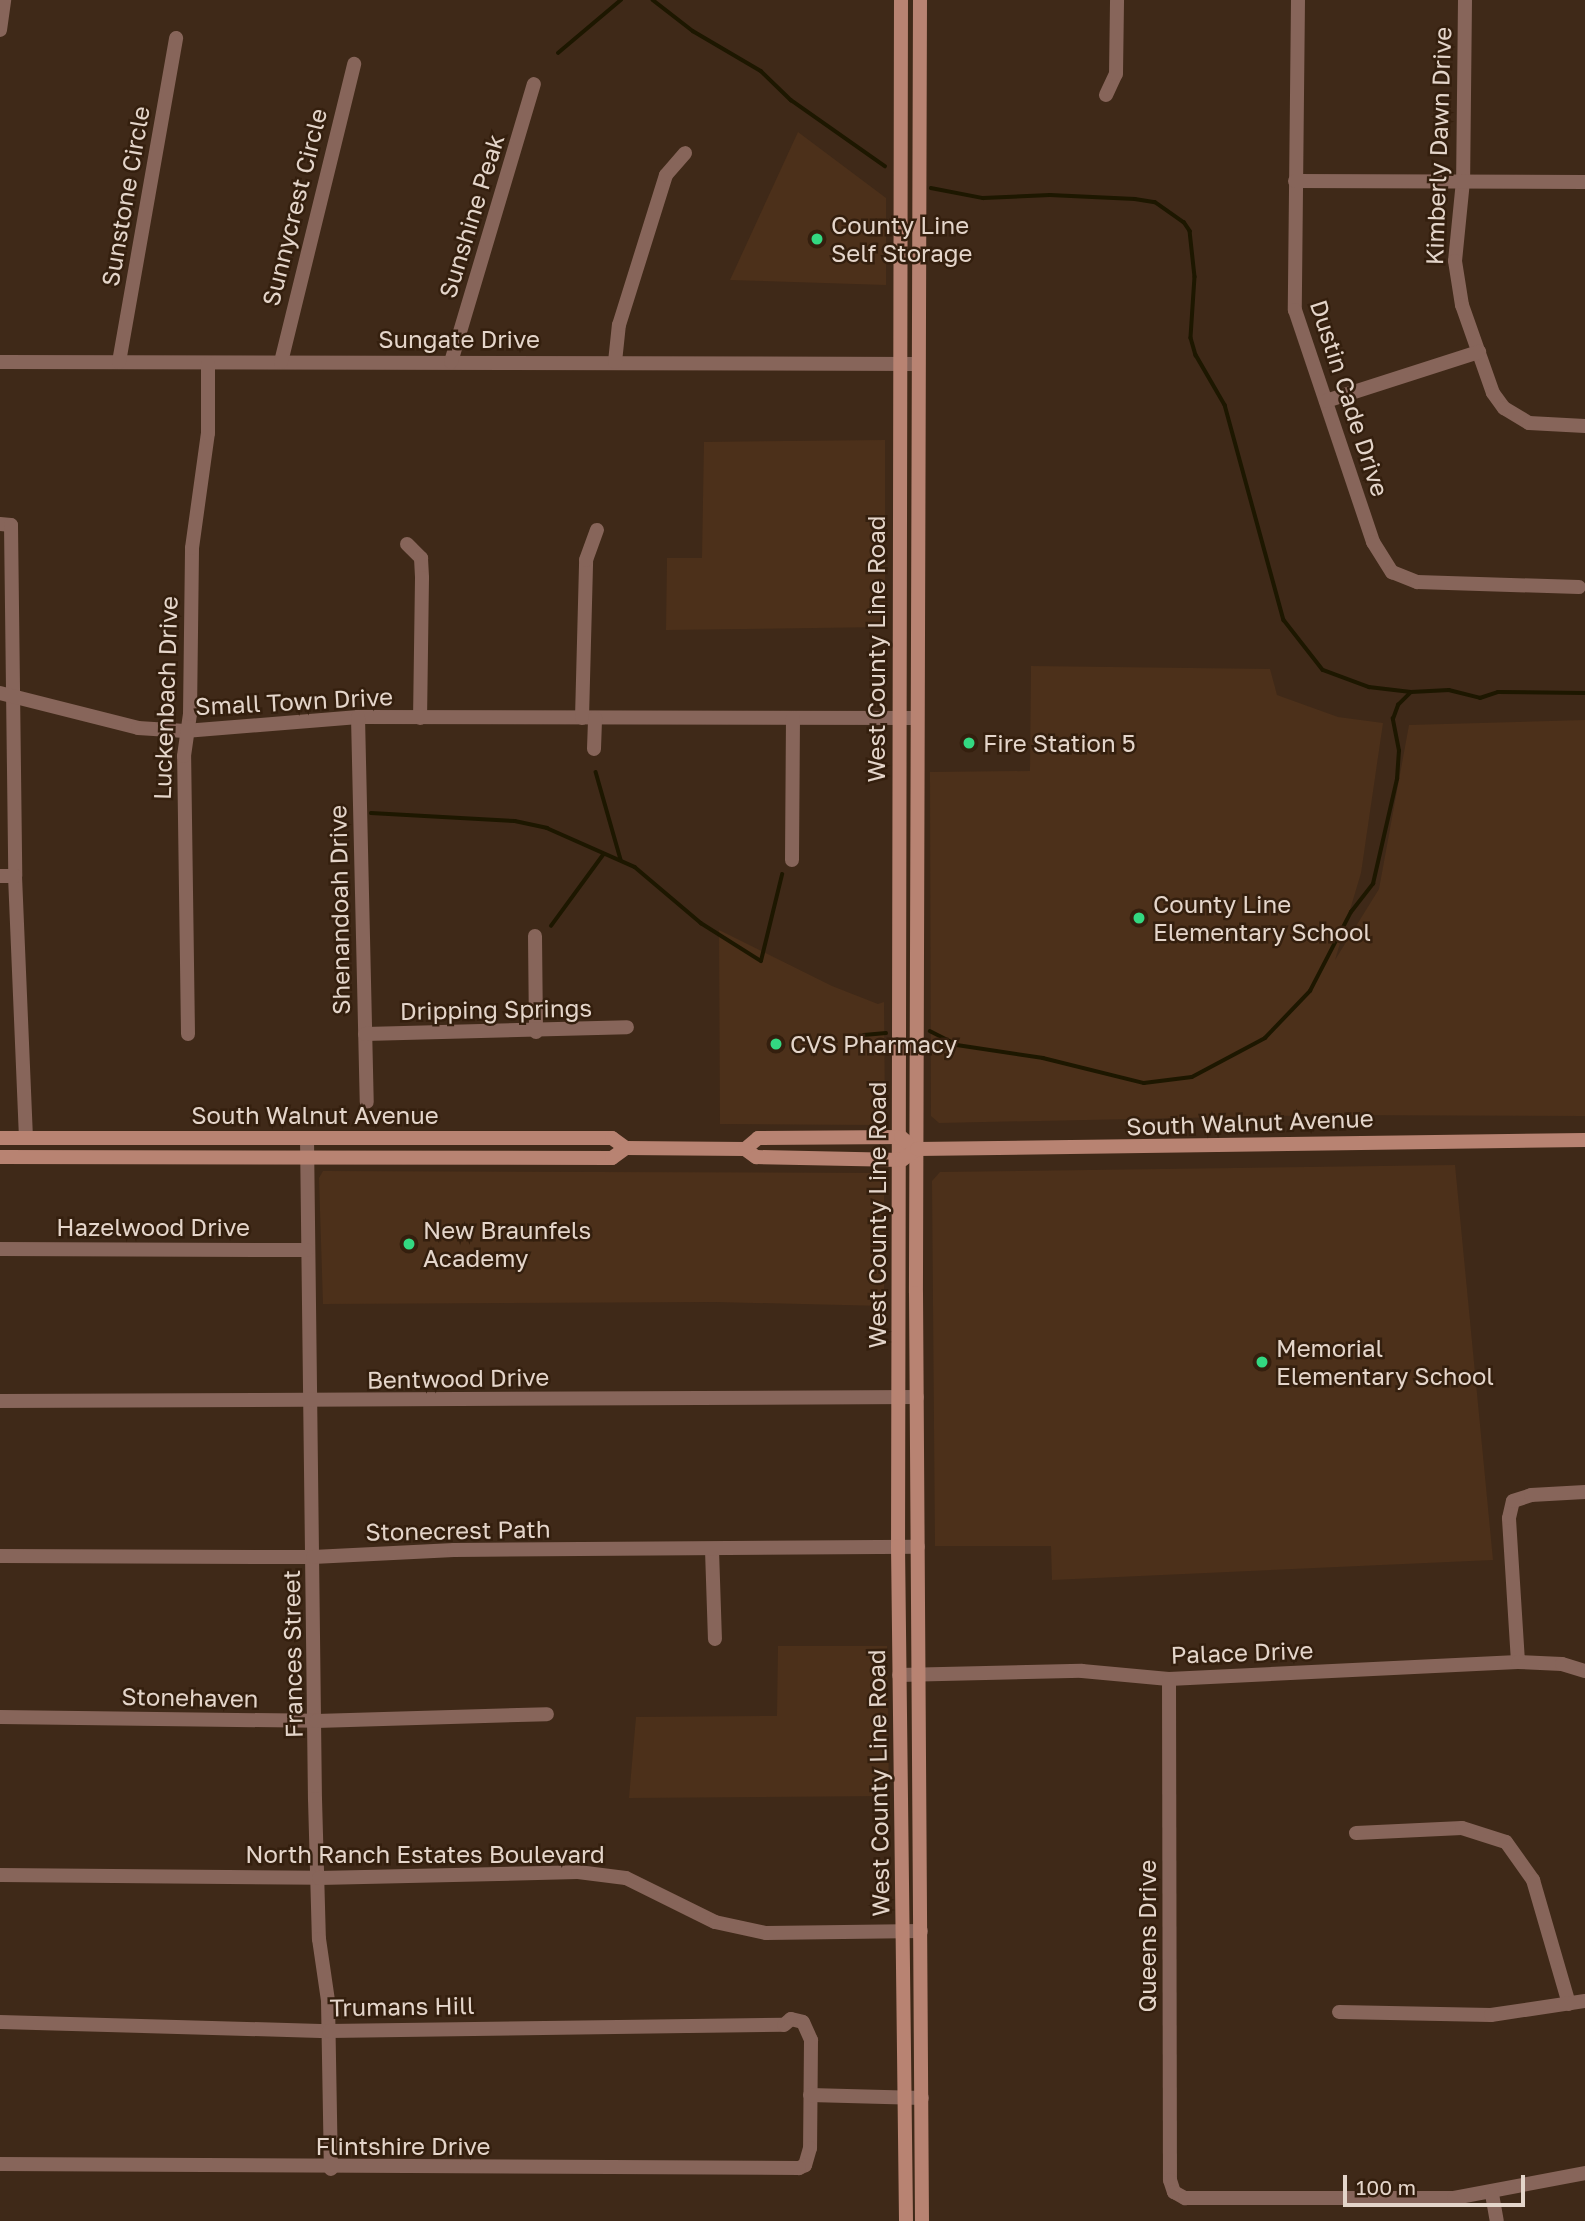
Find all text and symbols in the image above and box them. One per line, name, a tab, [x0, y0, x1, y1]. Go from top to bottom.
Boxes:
street label: Kimberly Dawn Drive	[1419, 26, 1457, 266]
street label: Sunstone Circle	[95, 104, 155, 288]
street label: Sunnycrest Circle	[256, 105, 332, 309]
street label: Sunshine Peak	[432, 131, 510, 301]
place label: County Line Self Storage	[831, 211, 972, 267]
marker: County Line Self Storage	[809, 231, 825, 247]
street label: Dustin Cade Drive	[1305, 296, 1395, 500]
street label: Sungate Drive	[378, 325, 540, 353]
street label: West County Line Road	[862, 515, 890, 783]
street label: Luckenbach Drive	[147, 595, 183, 801]
street label: Small Town Drive	[194, 681, 394, 721]
place label: Fire Station 5	[983, 729, 1136, 757]
marker: Fire Station 5	[961, 735, 977, 751]
street label: Shenandoah Drive	[323, 805, 355, 1015]
place label: County Line Elementary School	[1153, 890, 1371, 946]
marker: County Line Elementary School	[1131, 910, 1147, 926]
street label: Dripping Springs	[400, 993, 592, 1025]
place label: CVS Pharmacy	[790, 1030, 957, 1058]
marker: CVS Pharmacy	[768, 1036, 784, 1052]
street label: West County Line Road	[863, 1081, 891, 1349]
street label: South Walnut Avenue	[191, 1101, 439, 1129]
street label: South Walnut Avenue	[1126, 1103, 1374, 1141]
street label: Hazelwood Drive	[56, 1213, 250, 1241]
place label: New Braunfels Academy	[423, 1216, 591, 1272]
marker: New Braunfels Academy	[401, 1236, 417, 1252]
place label: Memorial Elementary School	[1276, 1334, 1494, 1390]
marker: Memorial Elementary School	[1254, 1354, 1270, 1370]
street label: Bentwood Drive	[366, 1362, 550, 1394]
street label: Stonecrest Path	[365, 1514, 551, 1546]
street label: Frances Street	[276, 1570, 308, 1738]
street label: Palace Drive	[1170, 1635, 1314, 1669]
street label: West County Line Road	[861, 1649, 895, 1917]
street label: Stonehaven	[121, 1681, 259, 1713]
street label: North Ranch Estates Boulevard	[245, 1840, 605, 1868]
street label: Queens Drive	[1133, 1859, 1161, 2013]
street label: Trumans Hill	[329, 1990, 475, 2022]
street label: Flintshire Drive	[316, 2132, 490, 2160]
scale bar	[1347, 2162, 1529, 2206]
text: 100 m	[1356, 2174, 1416, 2200]

